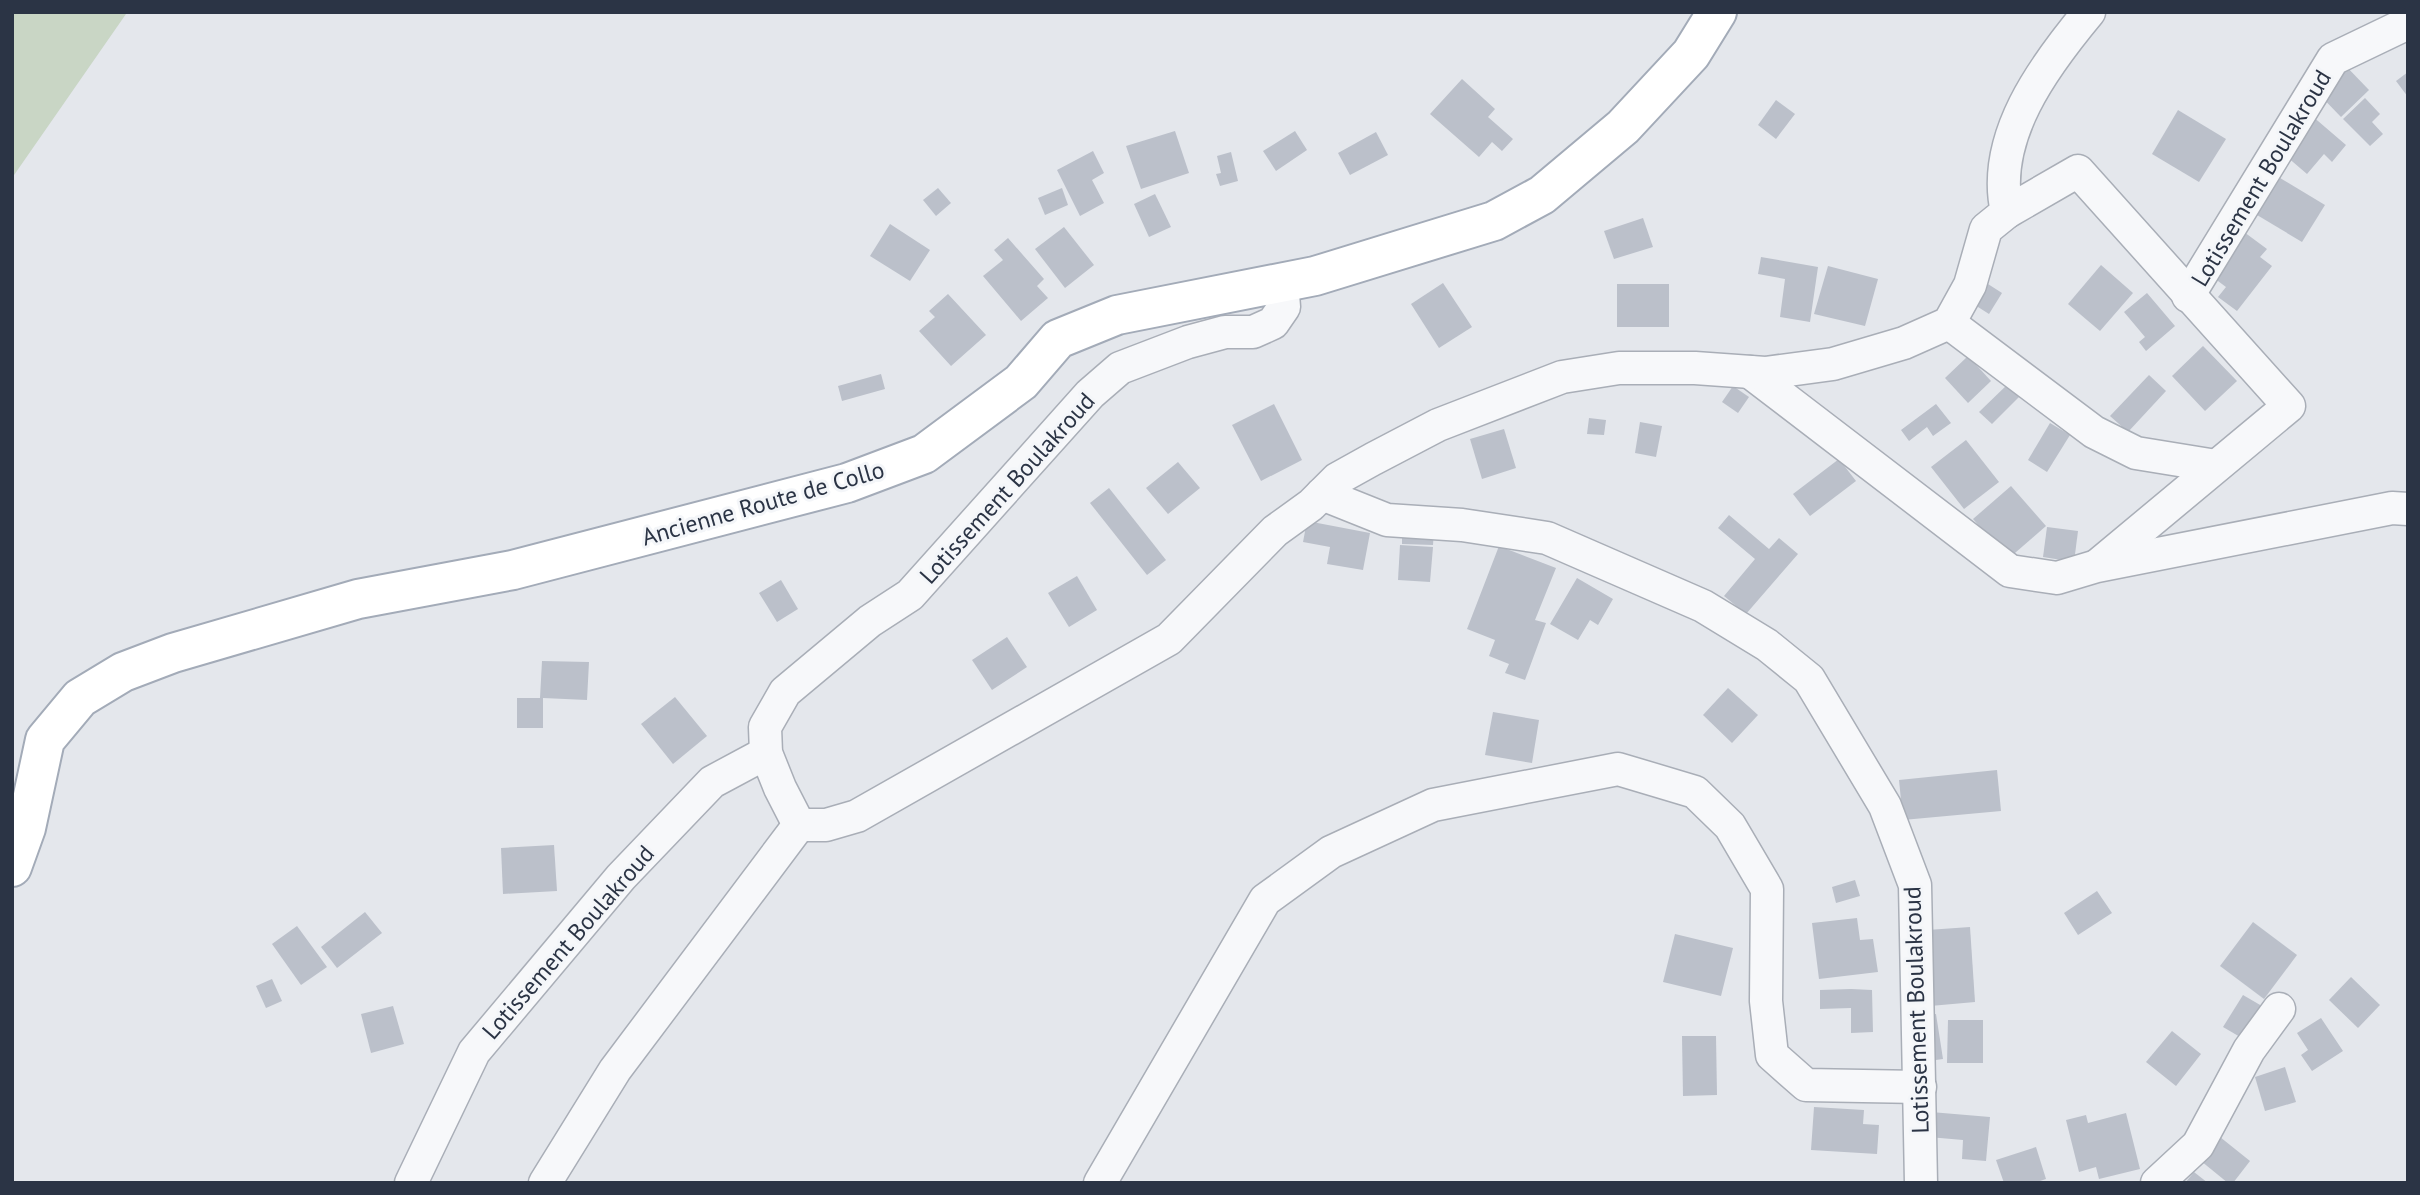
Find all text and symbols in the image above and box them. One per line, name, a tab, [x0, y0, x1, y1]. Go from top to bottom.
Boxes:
street label: Lotissement Boulakroud	[2184, 64, 2338, 292]
street label: Lotissement Boulakroud	[913, 386, 1101, 590]
street label: Ancienne Route de Collo	[638, 454, 888, 552]
street label: Lotissement Boulakroud	[475, 839, 661, 1045]
street label: Lotissement Boulakroud	[1896, 886, 1936, 1134]

